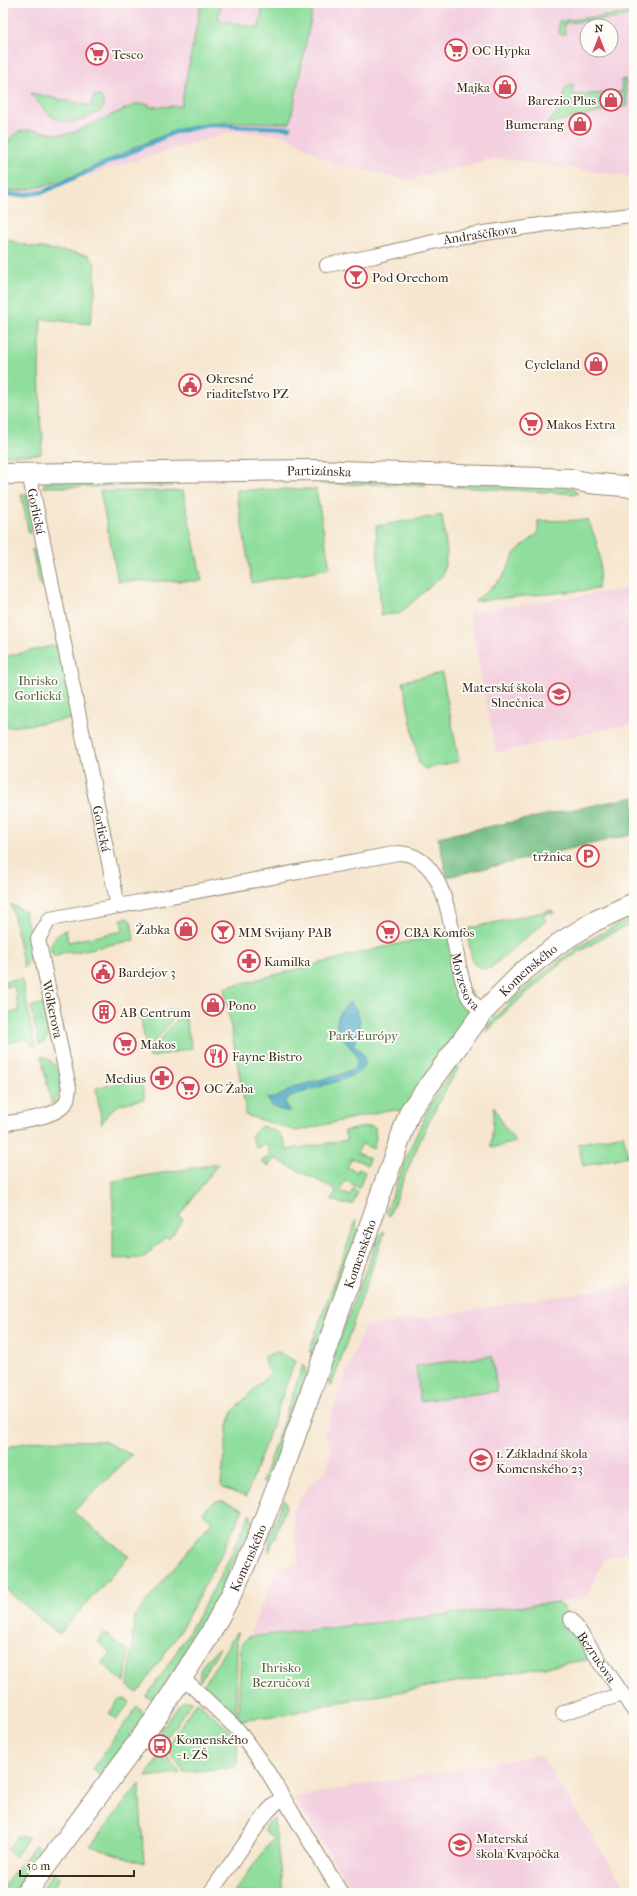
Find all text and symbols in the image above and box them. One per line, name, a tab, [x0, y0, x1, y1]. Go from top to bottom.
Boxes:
north arrow	[579, 18, 619, 58]
text: N	[595, 22, 604, 35]
supermarket icon: OC Hypka	[443, 37, 469, 63]
supermarket icon: Tesco	[84, 41, 110, 67]
place label: OC Hypka	[472, 43, 531, 58]
place label: Tesco	[112, 47, 144, 62]
shop icon: Majka	[492, 74, 518, 100]
place label: Majka	[456, 80, 491, 95]
shop icon: Barezio Plus	[598, 87, 624, 113]
place label: Barezio Plus	[527, 93, 596, 108]
shop icon: Bumerang	[567, 111, 593, 137]
place label: Bumerang	[505, 117, 565, 132]
street label: Andraščíkova	[441, 221, 519, 248]
bar icon: Pod Orechom	[343, 264, 369, 290]
place label: Pod Orechom	[372, 270, 449, 285]
shop icon: Cycleland	[583, 351, 609, 377]
place label: Cycleland	[525, 357, 581, 372]
place label: Okresné riaditeľstvo PZ	[206, 371, 289, 401]
public building icon: Okresné riaditeľstvo PZ	[177, 372, 203, 398]
supermarket icon: Makos Extra	[518, 411, 544, 437]
place label: Makos Extra	[546, 417, 616, 432]
street label: Partizánska	[287, 463, 353, 479]
street label: Gorlická	[24, 487, 49, 537]
park label: Ihrisko Gorlická	[15, 673, 62, 703]
place label: Materská škola Slnečnica	[462, 680, 545, 710]
school or university icon: Materská škola Slnečnica	[546, 681, 572, 707]
street label: Gorlická	[90, 804, 114, 854]
parking icon: tržnica	[575, 843, 601, 869]
place label: tržnica	[533, 849, 573, 864]
shop icon: Žabka	[173, 916, 199, 942]
bar icon: MM Svijany PAB	[210, 919, 236, 945]
supermarket icon: CBA Komfos	[375, 919, 401, 945]
place label: Žabka	[136, 922, 171, 937]
place label: MM Svijany PAB	[238, 925, 332, 940]
place label: CBA Komfos	[404, 925, 475, 940]
street label: Komenského	[496, 941, 560, 1000]
pharmacy icon: Kamilka	[236, 948, 262, 974]
street label: Moyzesova	[448, 951, 483, 1014]
place label: Kamilka	[264, 954, 312, 969]
public building icon: Bardejov 3	[90, 959, 116, 985]
place label: Bardejov 3	[118, 965, 176, 980]
street label: Wolkerova	[39, 978, 66, 1041]
shop icon: Pono	[200, 992, 226, 1018]
place label: Pono	[228, 998, 257, 1013]
building icon: AB Centrum	[91, 999, 117, 1025]
place label: AB Centrum	[119, 1005, 191, 1020]
park label: Park Európy	[328, 1028, 399, 1043]
supermarket icon: Makos	[112, 1031, 138, 1057]
place label: Makos	[140, 1037, 176, 1052]
restaurant icon: Fayne Bistro	[203, 1043, 229, 1069]
place label: Fayne Bistro	[232, 1049, 302, 1064]
pharmacy icon: Medius	[149, 1065, 175, 1091]
place label: Medius	[105, 1071, 146, 1086]
supermarket icon: OC Žaba	[175, 1075, 201, 1101]
place label: OC Žaba	[204, 1081, 254, 1096]
street label: Komenského	[341, 1217, 379, 1290]
place label: 1. Základná škola Komenského 23	[496, 1446, 589, 1476]
school or university icon: 1. Základná škola Komenského 23	[468, 1447, 494, 1473]
street label: Komenského	[227, 1522, 270, 1594]
street label: Bezručova	[574, 1629, 620, 1686]
park label: Ihrisko Bezručová	[252, 1660, 311, 1690]
place label: Komenského - 1. ZŠ	[176, 1732, 248, 1762]
bus stop icon: Komenského - 1. ZŠ	[147, 1733, 173, 1759]
place label: Materská škola Kvapôčka	[476, 1831, 561, 1861]
school or university icon: Materská škola Kvapôčka	[447, 1832, 473, 1858]
scale bar	[20, 1852, 134, 1878]
text: 50 m	[26, 1859, 50, 1873]

